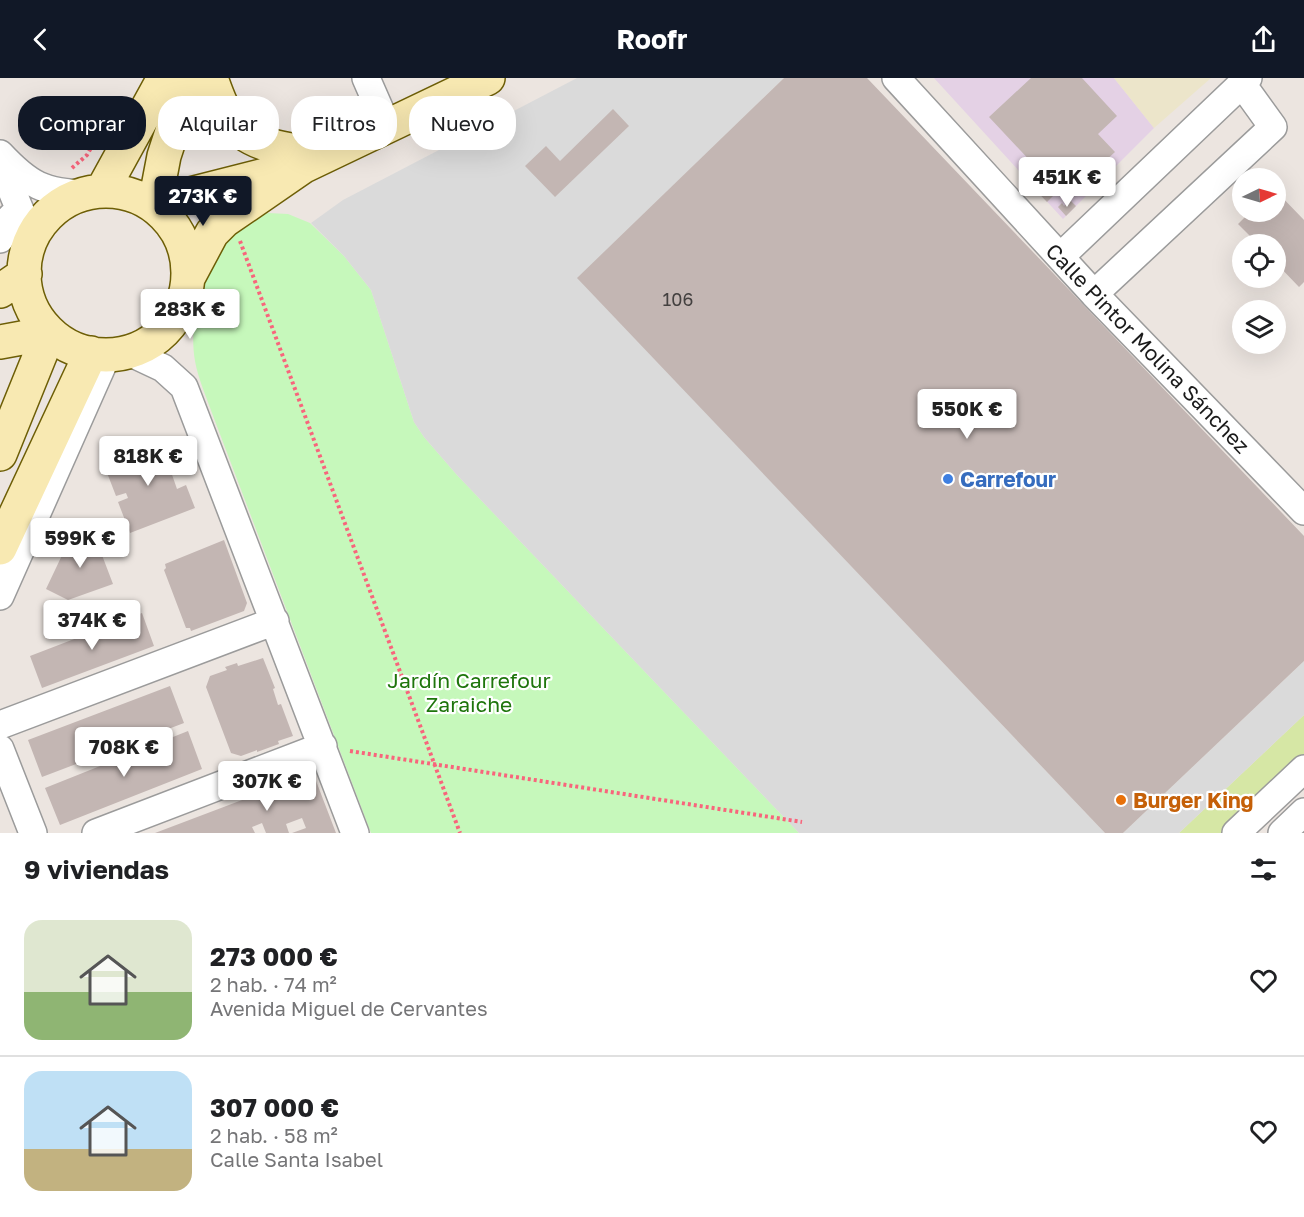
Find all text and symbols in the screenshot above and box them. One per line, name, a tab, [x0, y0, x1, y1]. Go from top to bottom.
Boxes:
icon: back	[24, 23, 57, 56]
text: Roofr	[616, 23, 688, 55]
icon: share	[1247, 23, 1280, 56]
chip: Comprar	[18, 96, 146, 150]
chip: Alquilar	[158, 96, 279, 150]
chip: Filtros	[291, 96, 397, 150]
chip: Nuevo	[409, 96, 516, 150]
pin: 451K €	[1018, 157, 1116, 208]
text: 451K €	[1033, 164, 1101, 188]
north arrow	[1232, 168, 1286, 222]
map controls	[1232, 168, 1286, 354]
pin: 273K €	[154, 176, 252, 227]
text: 273K €	[169, 183, 237, 207]
button: locate	[1232, 234, 1286, 288]
street label: Calle Pintor Molina Sánchez	[1041, 238, 1255, 458]
house number: 106	[663, 288, 693, 310]
pin: 283K €	[141, 289, 239, 340]
text: 283K €	[155, 296, 225, 320]
button: layers	[1232, 300, 1286, 354]
pin: 550K €	[918, 389, 1016, 440]
text: 550K €	[932, 396, 1003, 420]
pin: 818K €	[99, 436, 197, 487]
text: 818K €	[113, 443, 183, 467]
place label: Carrefour	[960, 466, 1056, 492]
marker: Carrefour	[941, 472, 955, 486]
pin: 599K €	[31, 518, 129, 569]
text: 599K €	[44, 525, 116, 549]
pin: 374K €	[43, 600, 141, 651]
text: 374K €	[57, 607, 127, 631]
park label: Jardín Carrefour Zaraiche	[387, 667, 551, 717]
pin: 708K €	[75, 727, 173, 778]
text: 708K €	[89, 734, 159, 758]
pin: 307K €	[218, 761, 316, 812]
text: 307K €	[232, 768, 302, 792]
place label: Burger King	[1133, 787, 1254, 813]
marker: Burger King	[1114, 793, 1128, 807]
icon: filters	[1247, 853, 1280, 886]
text: 9 viviendas	[24, 854, 169, 885]
text: 273 000 €	[210, 941, 338, 972]
icon: home	[72, 944, 144, 1016]
icon: heart	[1247, 964, 1280, 997]
text: 2 hab. · 74 m²	[210, 972, 337, 996]
text: Avenida Miguel de Cervantes	[210, 996, 488, 1020]
text: 307 000 €	[210, 1092, 339, 1123]
icon: home	[72, 1095, 144, 1167]
icon: heart	[1247, 1115, 1280, 1148]
text: 2 hab. · 58 m²	[210, 1123, 338, 1147]
text: Calle Santa Isabel	[210, 1147, 383, 1171]

